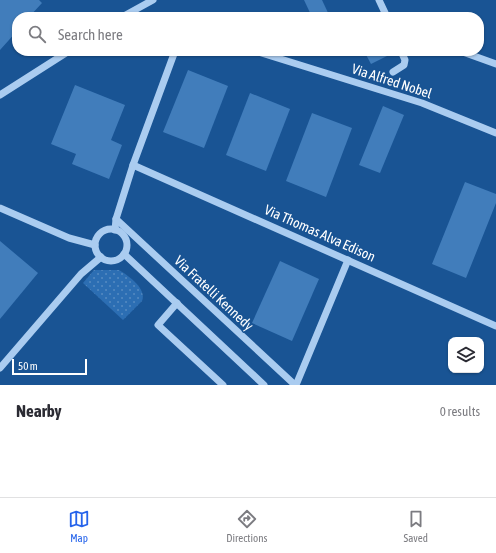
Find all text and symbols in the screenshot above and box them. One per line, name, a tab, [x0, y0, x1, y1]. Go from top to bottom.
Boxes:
search box	[12, 12, 484, 56]
icon: search	[26, 23, 48, 45]
text: Search here	[58, 26, 123, 43]
street label: Via Alfred Nobel	[350, 60, 434, 102]
street label: Via Thomas Alva Edison	[262, 201, 378, 265]
street label: Via Fratelli Kennedy	[171, 252, 257, 334]
map controls	[448, 337, 484, 373]
button: layers	[448, 337, 484, 373]
scale bar	[12, 357, 87, 376]
text: 50 m	[18, 360, 38, 372]
text: Nearby	[16, 401, 62, 421]
text: 0 results	[440, 404, 480, 419]
tab: Map	[68, 508, 90, 544]
tab: Directions	[226, 508, 267, 544]
tab: Saved	[404, 508, 428, 544]

